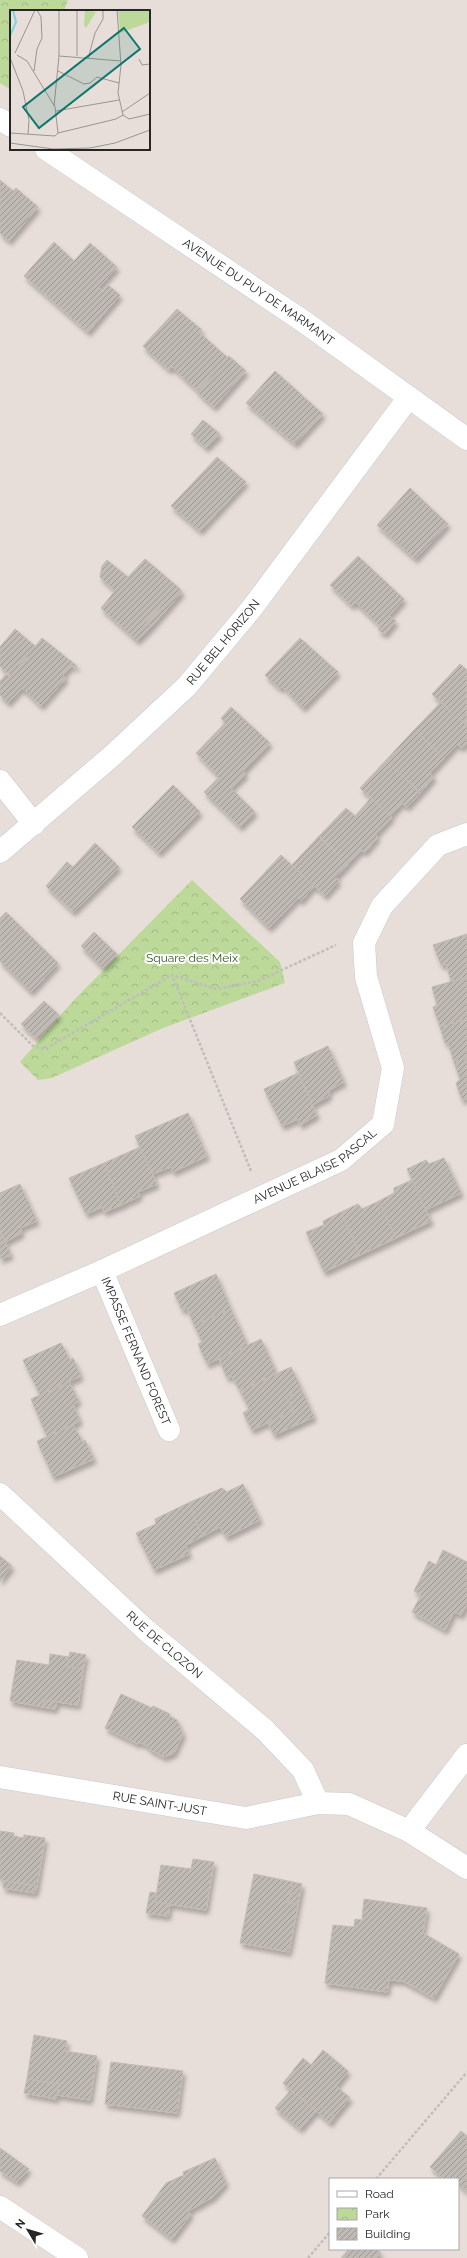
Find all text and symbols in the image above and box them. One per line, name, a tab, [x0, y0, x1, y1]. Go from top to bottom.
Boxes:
inset map	[10, 10, 150, 150]
street label: AVENUE DU PUY DE MARMANT	[180, 236, 337, 349]
street label: RUE BEL HORIZON	[184, 597, 263, 688]
park label: Square des Meix	[146, 951, 238, 965]
street label: AVENUE BLAISE PASCAL	[251, 1126, 380, 1207]
street label: IMPASSE FERNAND FOREST	[98, 1275, 173, 1428]
street label: RUE DE CLOZON	[123, 1608, 205, 1681]
street label: RUE SAINT-JUST	[112, 1789, 209, 1818]
legend	[329, 2178, 459, 2250]
text: Road	[365, 2187, 394, 2201]
text: Park	[365, 2207, 390, 2221]
north arrow	[8, 2210, 48, 2250]
text: N	[13, 2217, 28, 2231]
text: Building	[365, 2227, 411, 2241]

